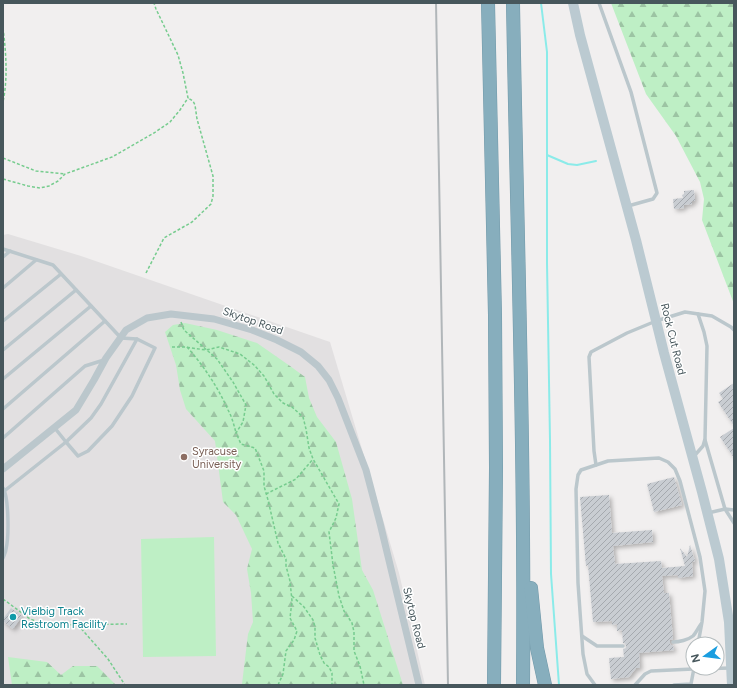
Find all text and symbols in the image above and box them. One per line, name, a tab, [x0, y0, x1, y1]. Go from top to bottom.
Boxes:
street label: Rock Cut Road	[658, 302, 688, 376]
street label: Skytop Road	[221, 305, 285, 337]
place label: Syracuse University	[192, 445, 242, 471]
marker: Syracuse University	[179, 452, 189, 462]
street label: Skytop Road	[400, 586, 428, 650]
place label: Vielbig Track Restroom Facility	[21, 605, 107, 631]
marker: Vielbig Track Restroom Facility	[8, 612, 18, 622]
north arrow	[685, 636, 725, 676]
text: N	[688, 653, 703, 664]

